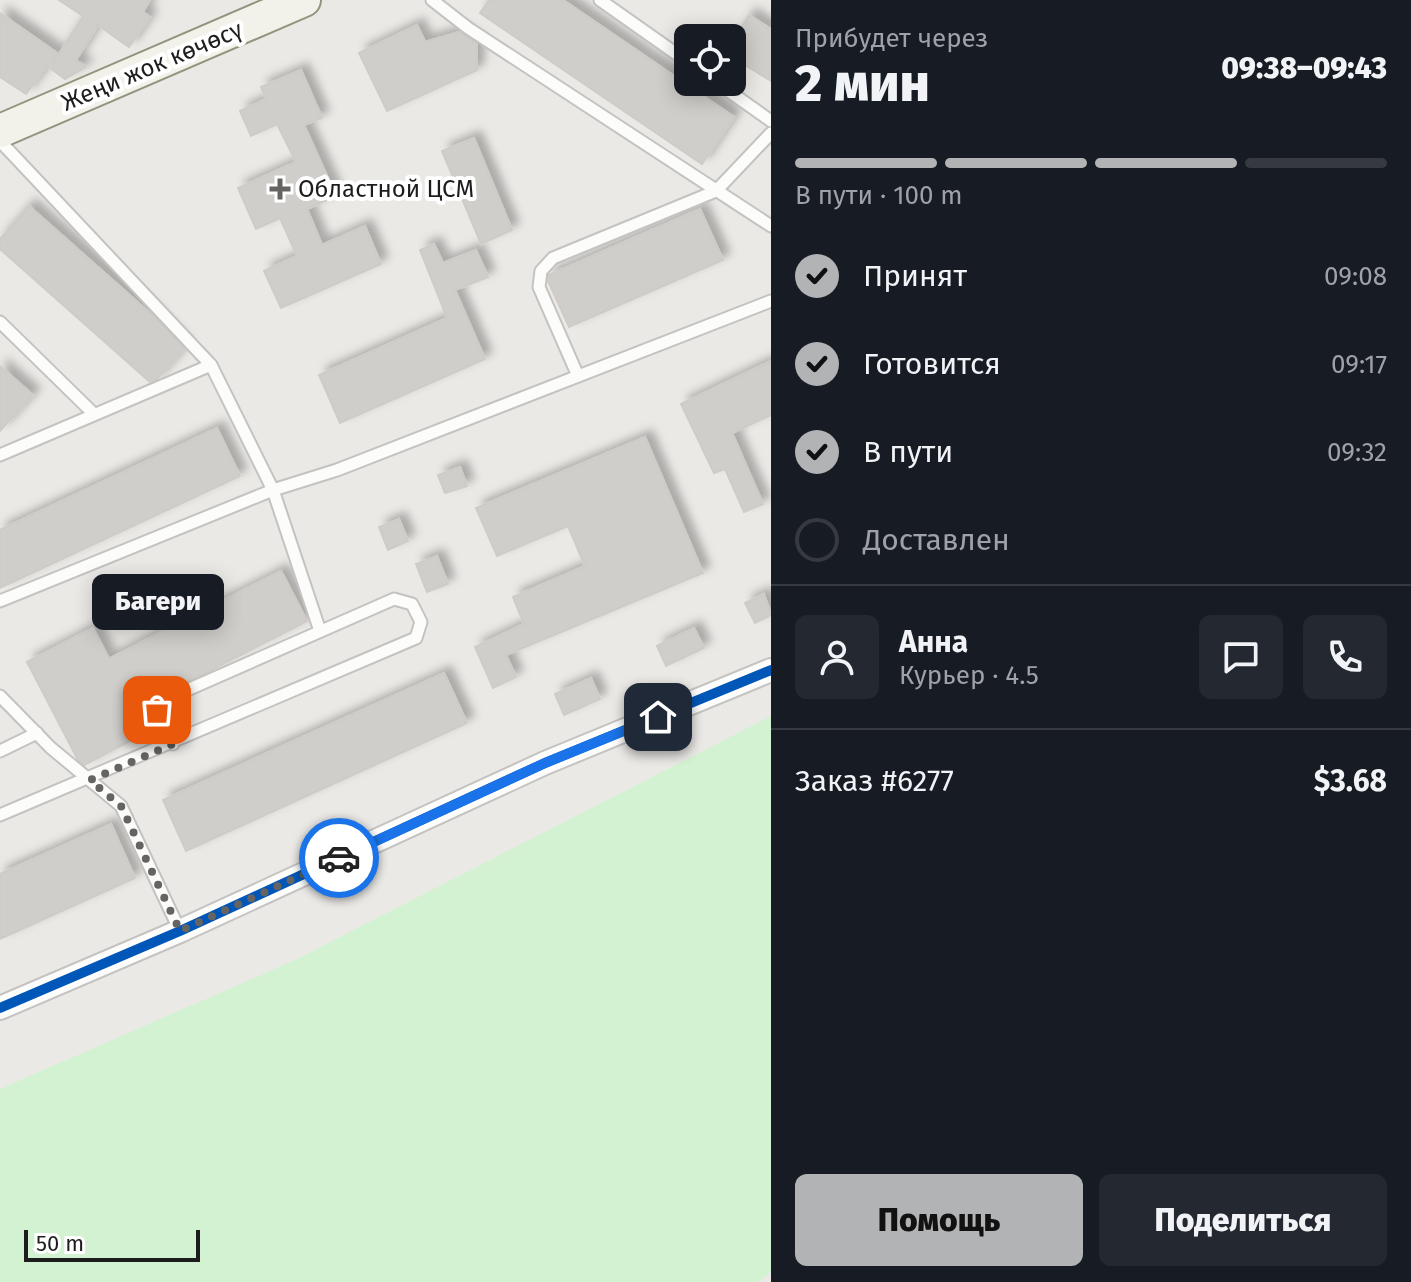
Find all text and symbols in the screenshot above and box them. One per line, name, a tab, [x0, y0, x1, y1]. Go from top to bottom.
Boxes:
street label: Жеңи жок көчөсү	[57, 15, 247, 117]
text: Прибудет через	[795, 23, 988, 54]
map controls	[674, 24, 746, 96]
button: locate	[674, 24, 746, 96]
text: 09:38–09:43	[1221, 50, 1387, 86]
text: 2 мин	[795, 52, 930, 115]
place label: Областной ЦСМ	[298, 175, 474, 203]
marker: Областной ЦСМ	[269, 178, 291, 200]
text: В пути · 100 m	[795, 180, 963, 211]
icon: check	[795, 254, 839, 298]
text: Принят	[863, 258, 967, 294]
text: 09:08	[1324, 261, 1387, 292]
icon: check	[795, 342, 839, 386]
text: Готовится	[863, 346, 1001, 382]
text: 09:17	[1331, 349, 1387, 380]
icon: check	[795, 430, 839, 474]
text: В пути	[863, 434, 953, 470]
text: 09:32	[1327, 437, 1387, 468]
text: Доставлен	[863, 522, 1010, 558]
callout: Багери	[91, 574, 223, 630]
text: Багери	[115, 586, 201, 617]
button: person	[795, 615, 879, 699]
button: chat	[1199, 615, 1283, 699]
button: phone	[1303, 615, 1387, 699]
text: Анна	[899, 624, 968, 660]
text: Курьер · 4.5	[899, 660, 1039, 691]
pin	[123, 676, 191, 744]
pin	[624, 683, 692, 751]
icon: bag	[135, 688, 179, 732]
icon: home	[636, 695, 680, 739]
text: Заказ #6277	[795, 763, 954, 799]
text: $3.68	[1314, 763, 1387, 799]
courier	[299, 818, 379, 898]
icon: car	[317, 836, 361, 880]
button: Помощь	[795, 1174, 1083, 1266]
button: Поделиться	[1099, 1174, 1387, 1266]
scale bar	[24, 1226, 200, 1262]
text: 50 m	[36, 1230, 84, 1257]

